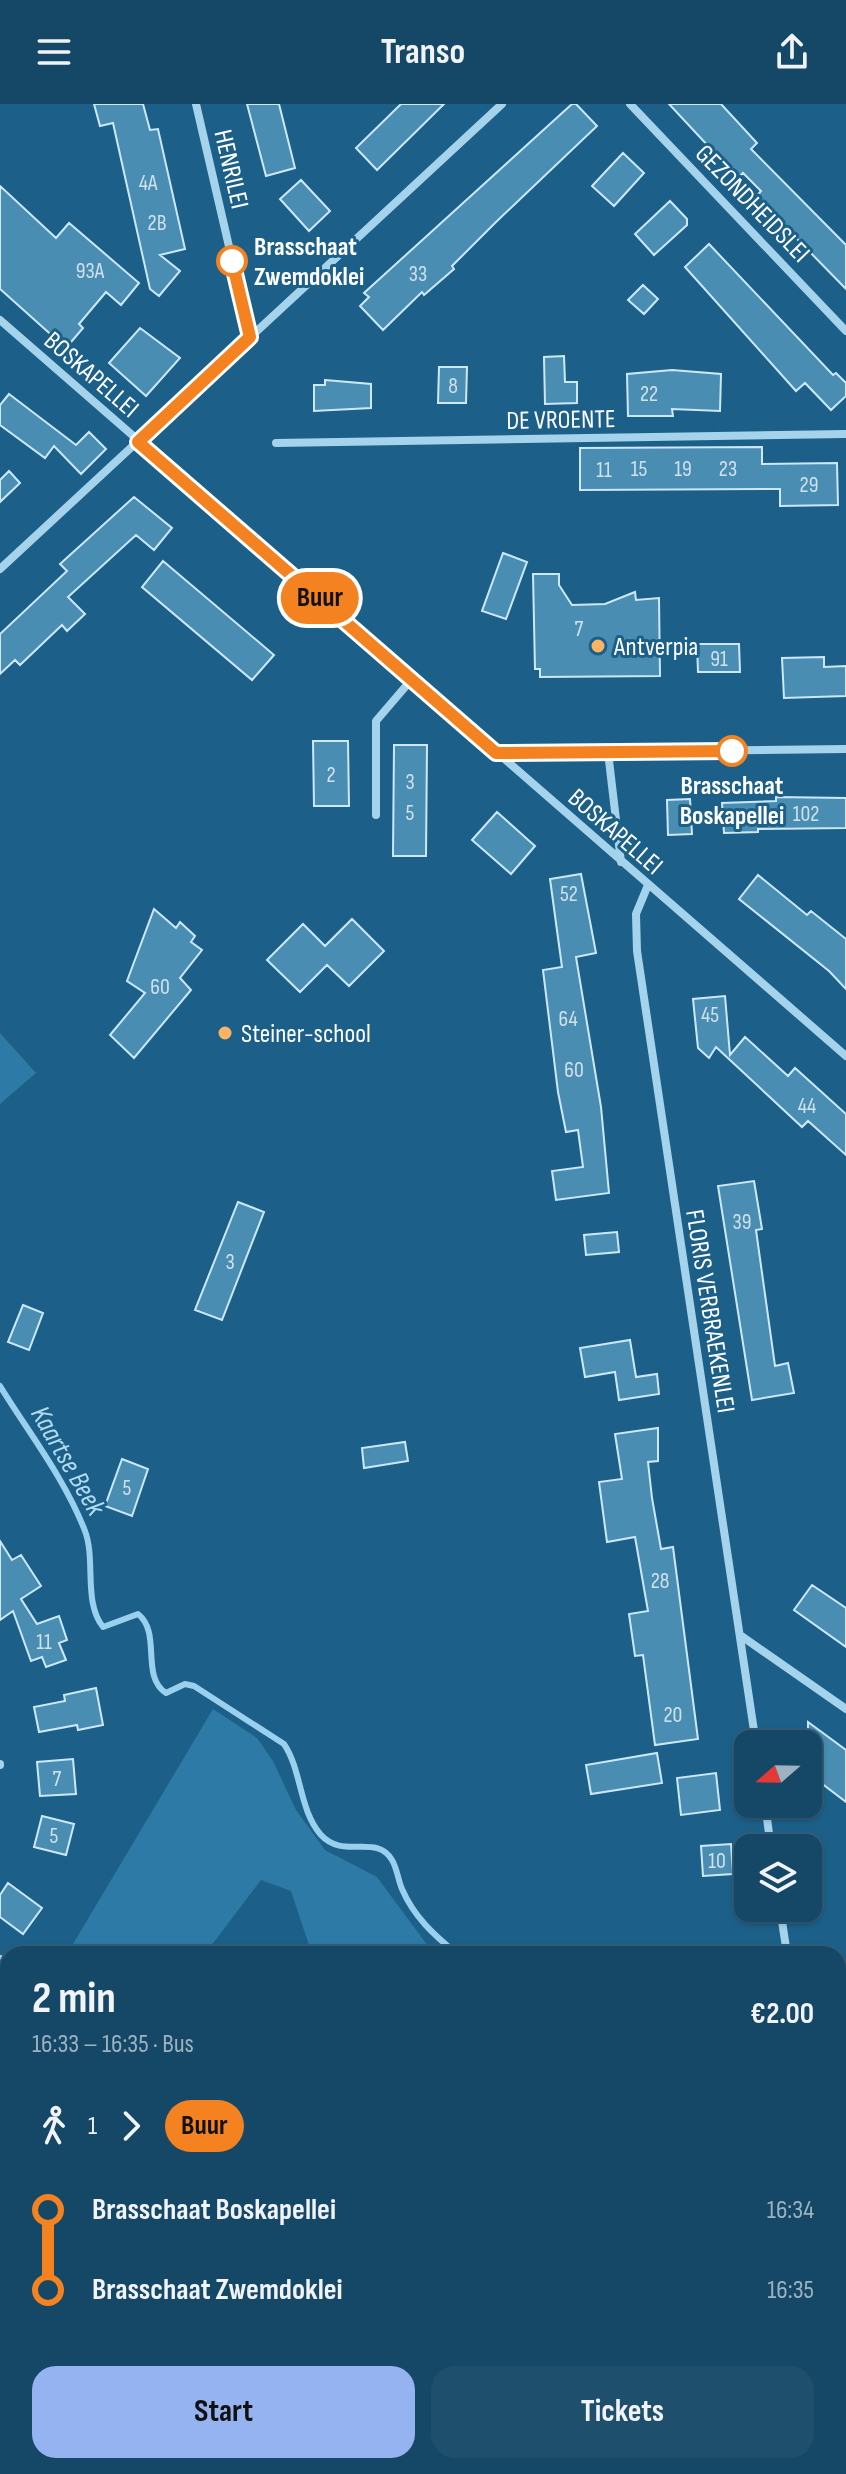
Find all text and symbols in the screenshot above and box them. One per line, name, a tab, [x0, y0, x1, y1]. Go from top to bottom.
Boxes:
icon: menu	[32, 30, 76, 74]
icon: share	[770, 30, 814, 74]
text: Transo	[381, 31, 465, 74]
street label: HENRILEI	[206, 127, 255, 212]
street label: GEZONDHEIDSLEI	[688, 139, 816, 269]
house number: 4A	[139, 170, 158, 197]
house number: 2B	[148, 210, 166, 237]
place label: Brasschaat Zwemdoklei	[254, 232, 364, 293]
marker: Brasschaat Zwemdoklei	[217, 246, 247, 276]
house number: 93A	[76, 258, 105, 285]
house number: 33	[409, 261, 427, 288]
street label: BOSKAPELLEI	[37, 326, 145, 425]
house number: 8	[448, 373, 458, 400]
house number: 22	[640, 381, 658, 408]
street label: DE VROENTE	[506, 404, 616, 437]
house number: 15	[631, 456, 647, 483]
house number: 19	[674, 456, 692, 483]
house number: 23	[719, 456, 737, 483]
house number: 11	[596, 457, 612, 484]
house number: 29	[800, 472, 818, 499]
line badge: Buur	[264, 572, 376, 624]
text: Buur	[297, 581, 343, 614]
house number: 7	[575, 616, 584, 643]
place label: Antverpia	[613, 632, 698, 663]
marker: Antverpia	[589, 637, 607, 655]
house number: 91	[710, 646, 728, 673]
marker: Brasschaat Boskapellei	[717, 736, 747, 766]
house number: 2	[326, 762, 336, 789]
house number: 3	[405, 769, 415, 796]
place label: Brasschaat Boskapellei	[680, 771, 784, 832]
street label: BOSKAPELLEI	[561, 783, 669, 882]
house number: 5	[406, 800, 415, 827]
house number: 102	[793, 801, 819, 828]
house number: 52	[560, 881, 578, 908]
house number: 60	[150, 974, 170, 1001]
house number: 45	[701, 1002, 719, 1029]
house number: 64	[558, 1006, 578, 1033]
place label: Steiner-school	[241, 1019, 371, 1050]
marker: Steiner-school	[216, 1024, 234, 1042]
house number: 60	[564, 1057, 584, 1084]
house number: 44	[798, 1093, 816, 1120]
street label: FLORIS VERBRAEKENLEI	[678, 1207, 741, 1415]
house number: 39	[733, 1209, 751, 1236]
house number: 3	[225, 1249, 235, 1276]
water label: Kaartse Beek	[23, 1400, 113, 1523]
house number: 5	[123, 1475, 132, 1502]
house number: 28	[651, 1568, 669, 1595]
house number: 11	[36, 1629, 52, 1656]
house number: 20	[664, 1702, 682, 1729]
north arrow	[734, 1730, 822, 1818]
map controls	[734, 1730, 822, 1922]
house number: 7	[53, 1766, 62, 1793]
house number: 5	[50, 1823, 59, 1850]
button: layers	[734, 1834, 822, 1922]
house number: 10	[708, 1848, 726, 1875]
text: 2 min	[32, 1972, 116, 2025]
text: €2.00	[750, 1996, 814, 2032]
text: 16:33 – 16:35 · Bus	[32, 2029, 194, 2060]
icon: walk	[32, 2104, 76, 2148]
icon: forward	[109, 2104, 153, 2148]
text: Buur	[181, 2109, 228, 2142]
text: 1	[88, 2111, 97, 2142]
text: Brasschaat Boskapellei	[92, 2192, 336, 2228]
text: 16:34	[767, 2195, 814, 2226]
text: Brasschaat Zwemdoklei	[92, 2272, 343, 2308]
text: 16:35	[767, 2275, 814, 2306]
button: Start	[32, 2366, 415, 2458]
button: Tickets	[431, 2366, 814, 2458]

